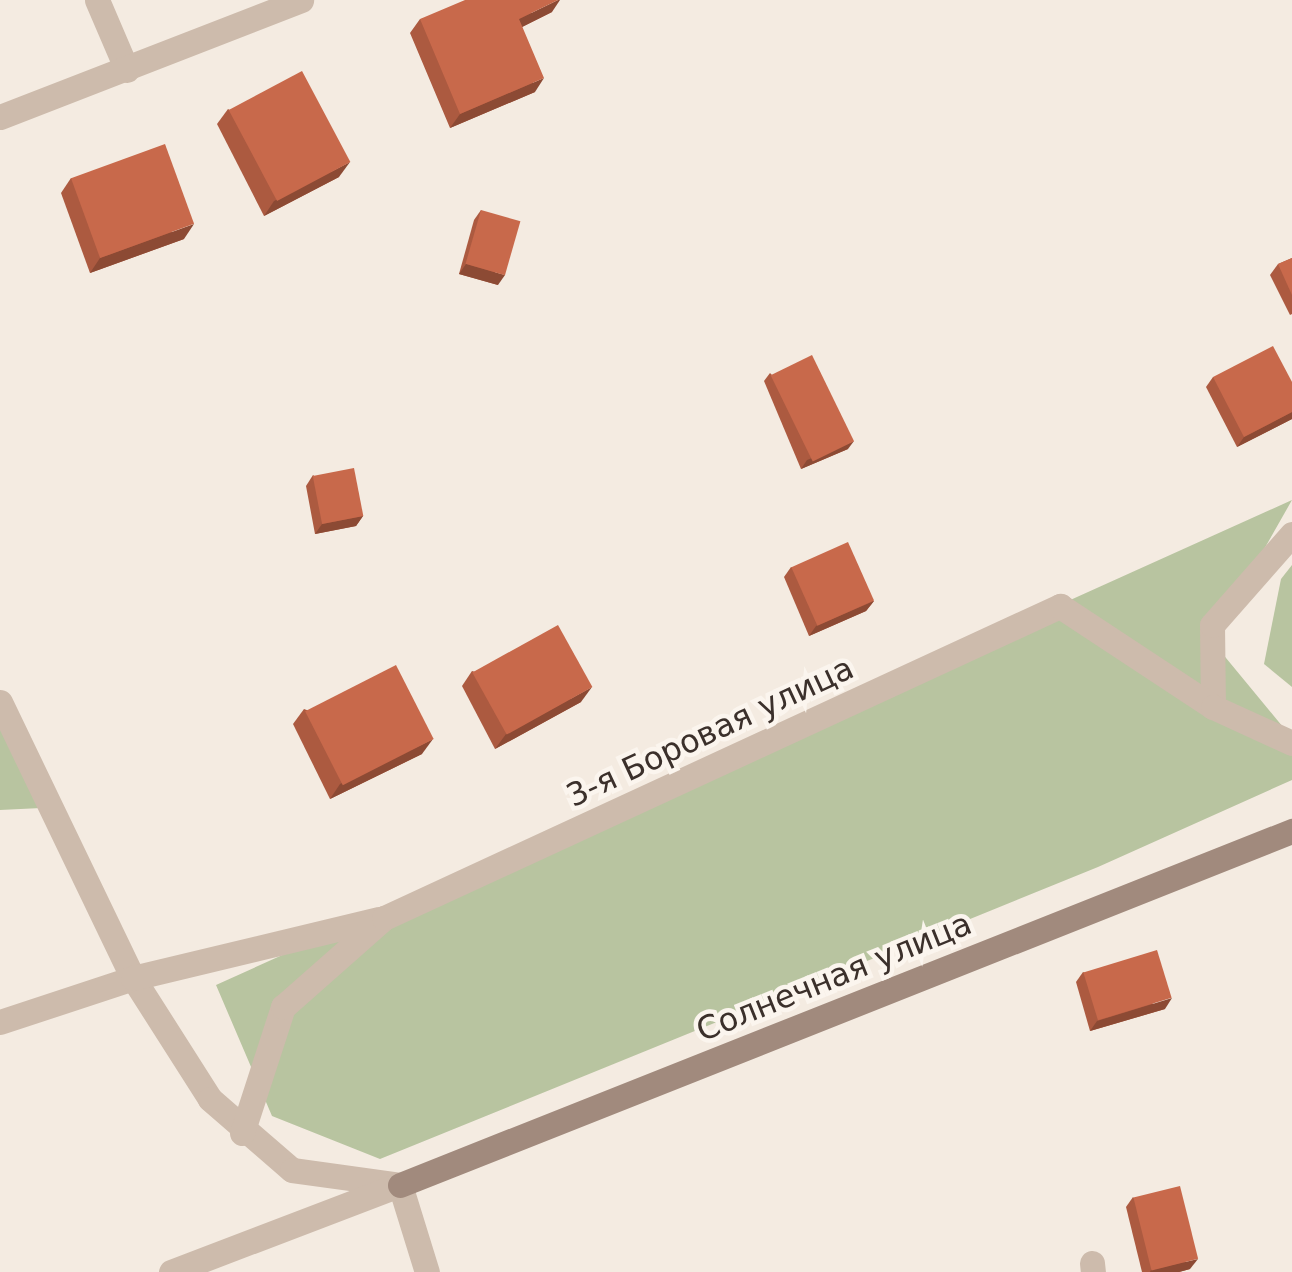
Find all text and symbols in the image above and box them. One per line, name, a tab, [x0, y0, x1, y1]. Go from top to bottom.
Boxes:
street label: 3-я Боровая улица	[560, 649, 860, 815]
street label: Солнечная улица	[691, 904, 977, 1050]

